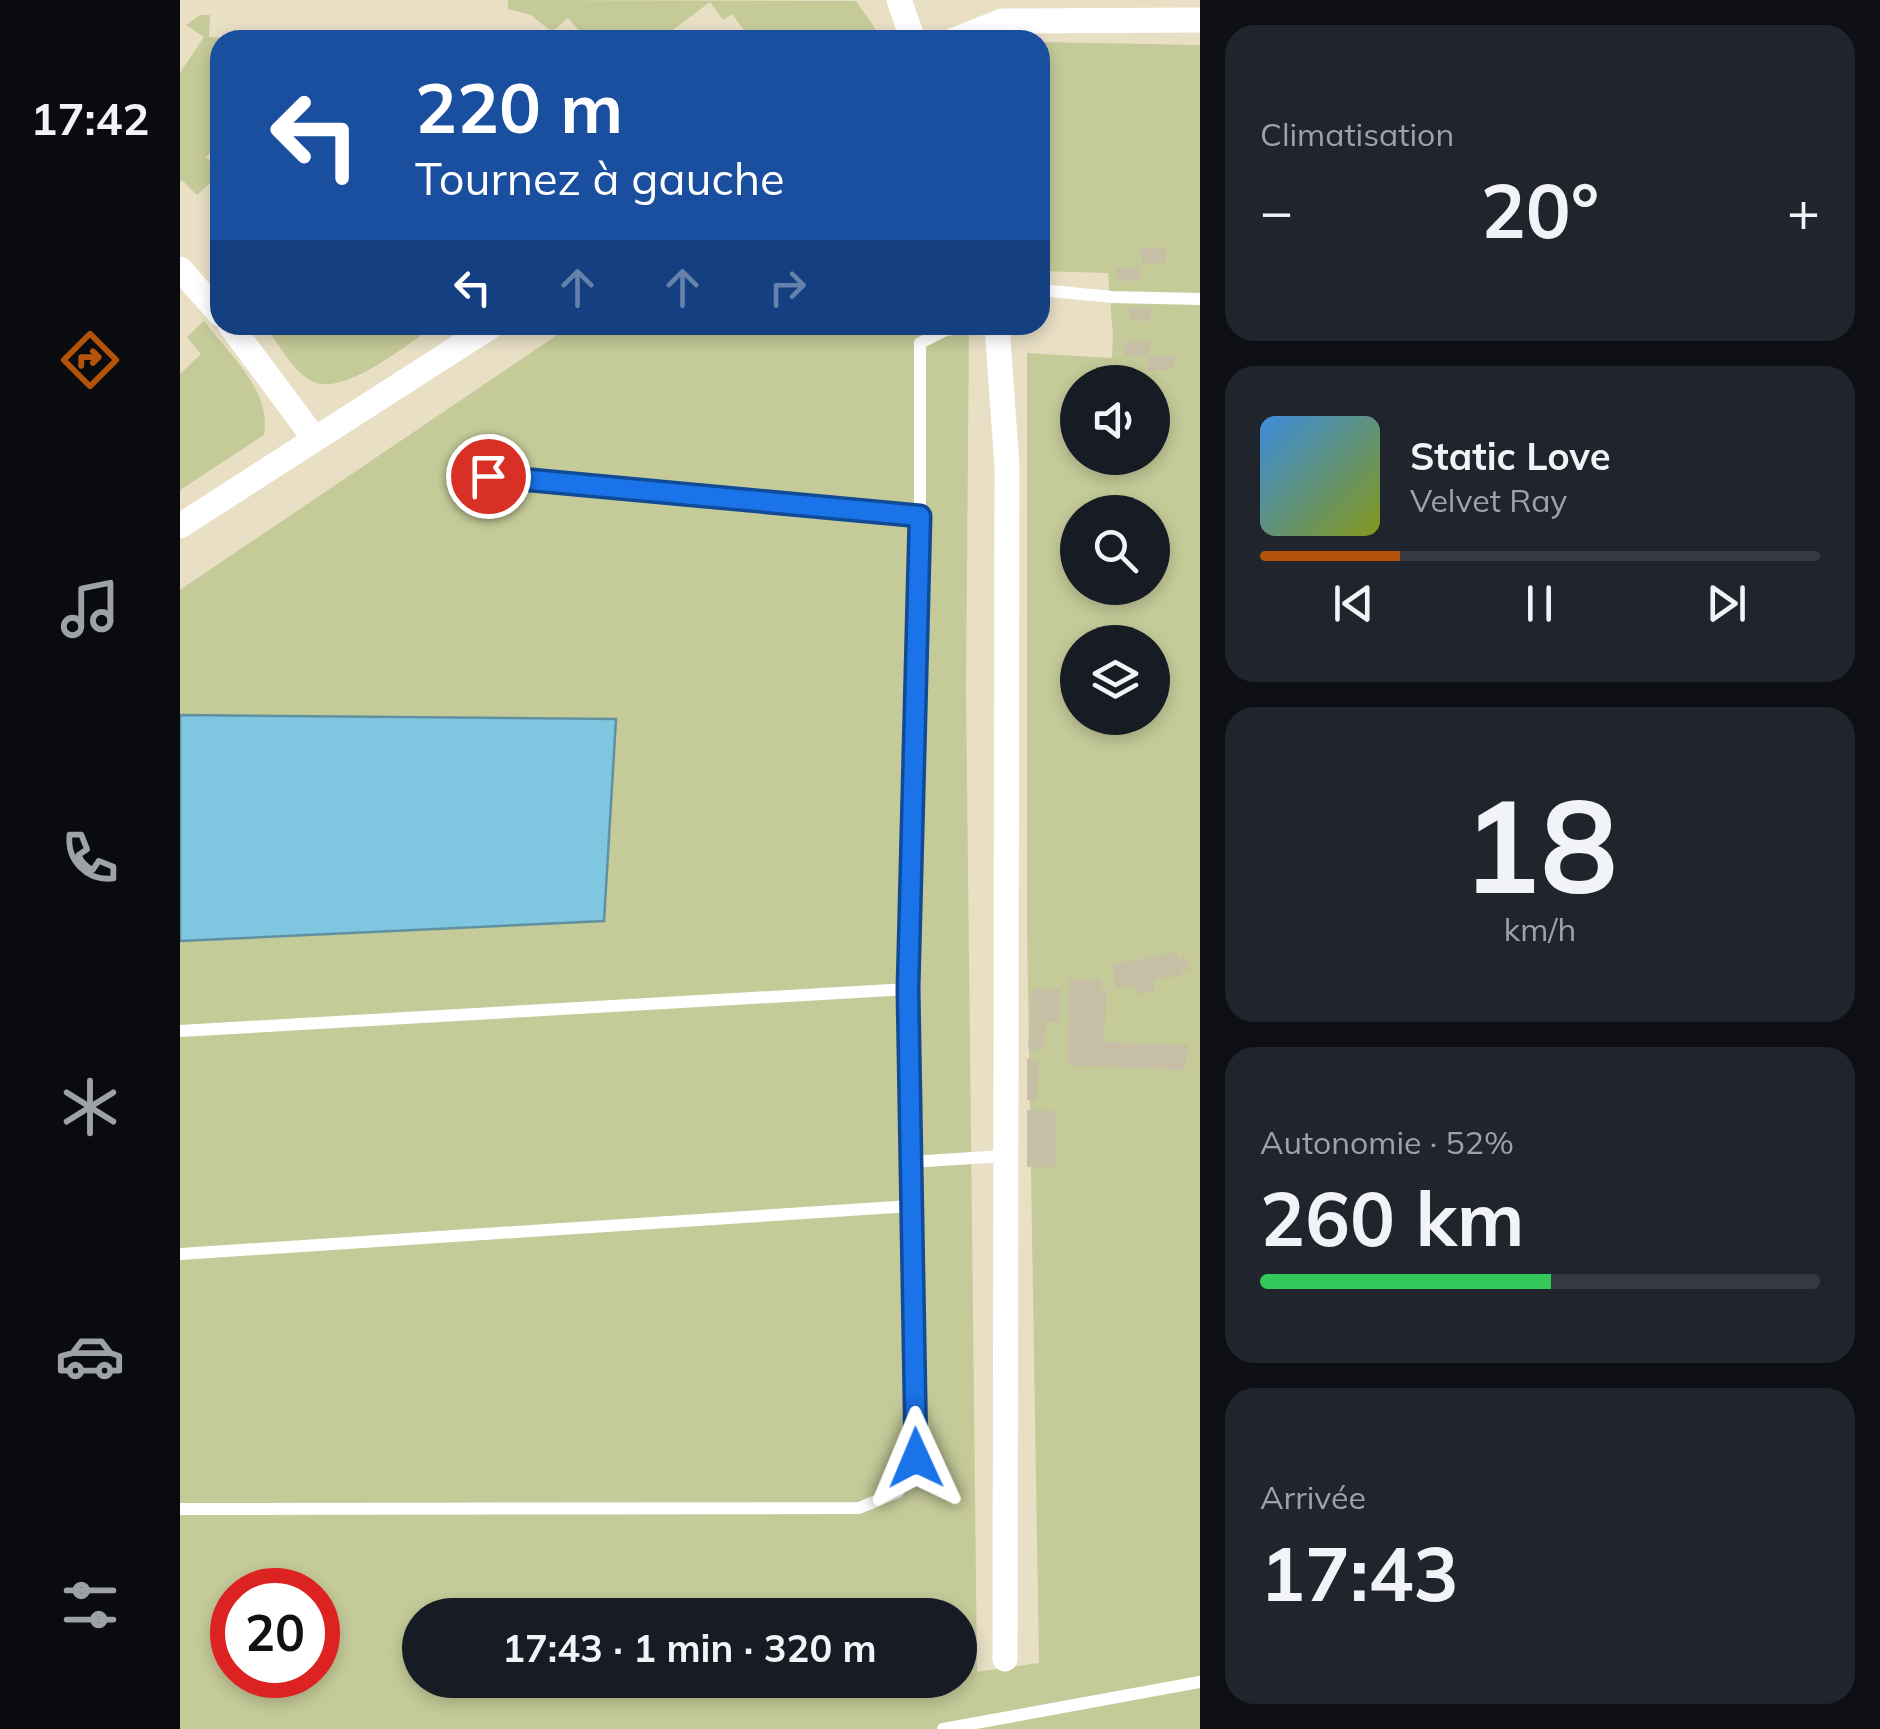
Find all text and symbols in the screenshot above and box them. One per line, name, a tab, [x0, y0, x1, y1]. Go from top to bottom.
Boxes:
text: 220 m	[415, 63, 623, 151]
icon: left	[250, 70, 380, 200]
text: 17:42	[30, 90, 150, 146]
text: Climatisation	[1260, 114, 1454, 154]
text: Tournez à gauche	[415, 150, 785, 206]
text: 20°	[1481, 163, 1599, 257]
text: −	[1260, 176, 1293, 245]
text: +	[1787, 176, 1820, 245]
icon: left	[445, 260, 500, 315]
icon: ahead	[550, 260, 605, 315]
icon: ahead	[655, 260, 710, 315]
icon: right	[760, 260, 815, 315]
icon: directions	[55, 325, 125, 395]
map controls	[1060, 365, 1170, 735]
button: sound	[1060, 365, 1170, 475]
text: Static Love	[1410, 432, 1611, 480]
pin	[446, 434, 531, 519]
icon: arrive	[461, 449, 516, 504]
text: Velvet Ray	[1410, 480, 1567, 520]
button: search	[1060, 495, 1170, 605]
icon: music	[55, 574, 125, 644]
icon: previous	[1326, 576, 1381, 631]
icon: pause	[1512, 576, 1567, 631]
icon: next	[1699, 576, 1754, 631]
button: layers	[1060, 625, 1170, 735]
text: 18	[1462, 762, 1618, 926]
icon: phone	[55, 823, 125, 893]
text: km/h	[1504, 909, 1576, 949]
icon: climate	[55, 1072, 125, 1142]
text: Autonomie · 52%	[1260, 1122, 1514, 1162]
text: 260 km	[1260, 1171, 1524, 1265]
icon: car	[55, 1321, 125, 1391]
position arrow	[864, 1406, 968, 1510]
text: Arrivée	[1260, 1477, 1366, 1517]
text: 17:43	[1260, 1526, 1459, 1620]
speed limit sign: 20	[210, 1568, 340, 1698]
icon: filters	[55, 1570, 125, 1640]
text: 17:43 · 1 min · 320 m	[502, 1624, 877, 1672]

